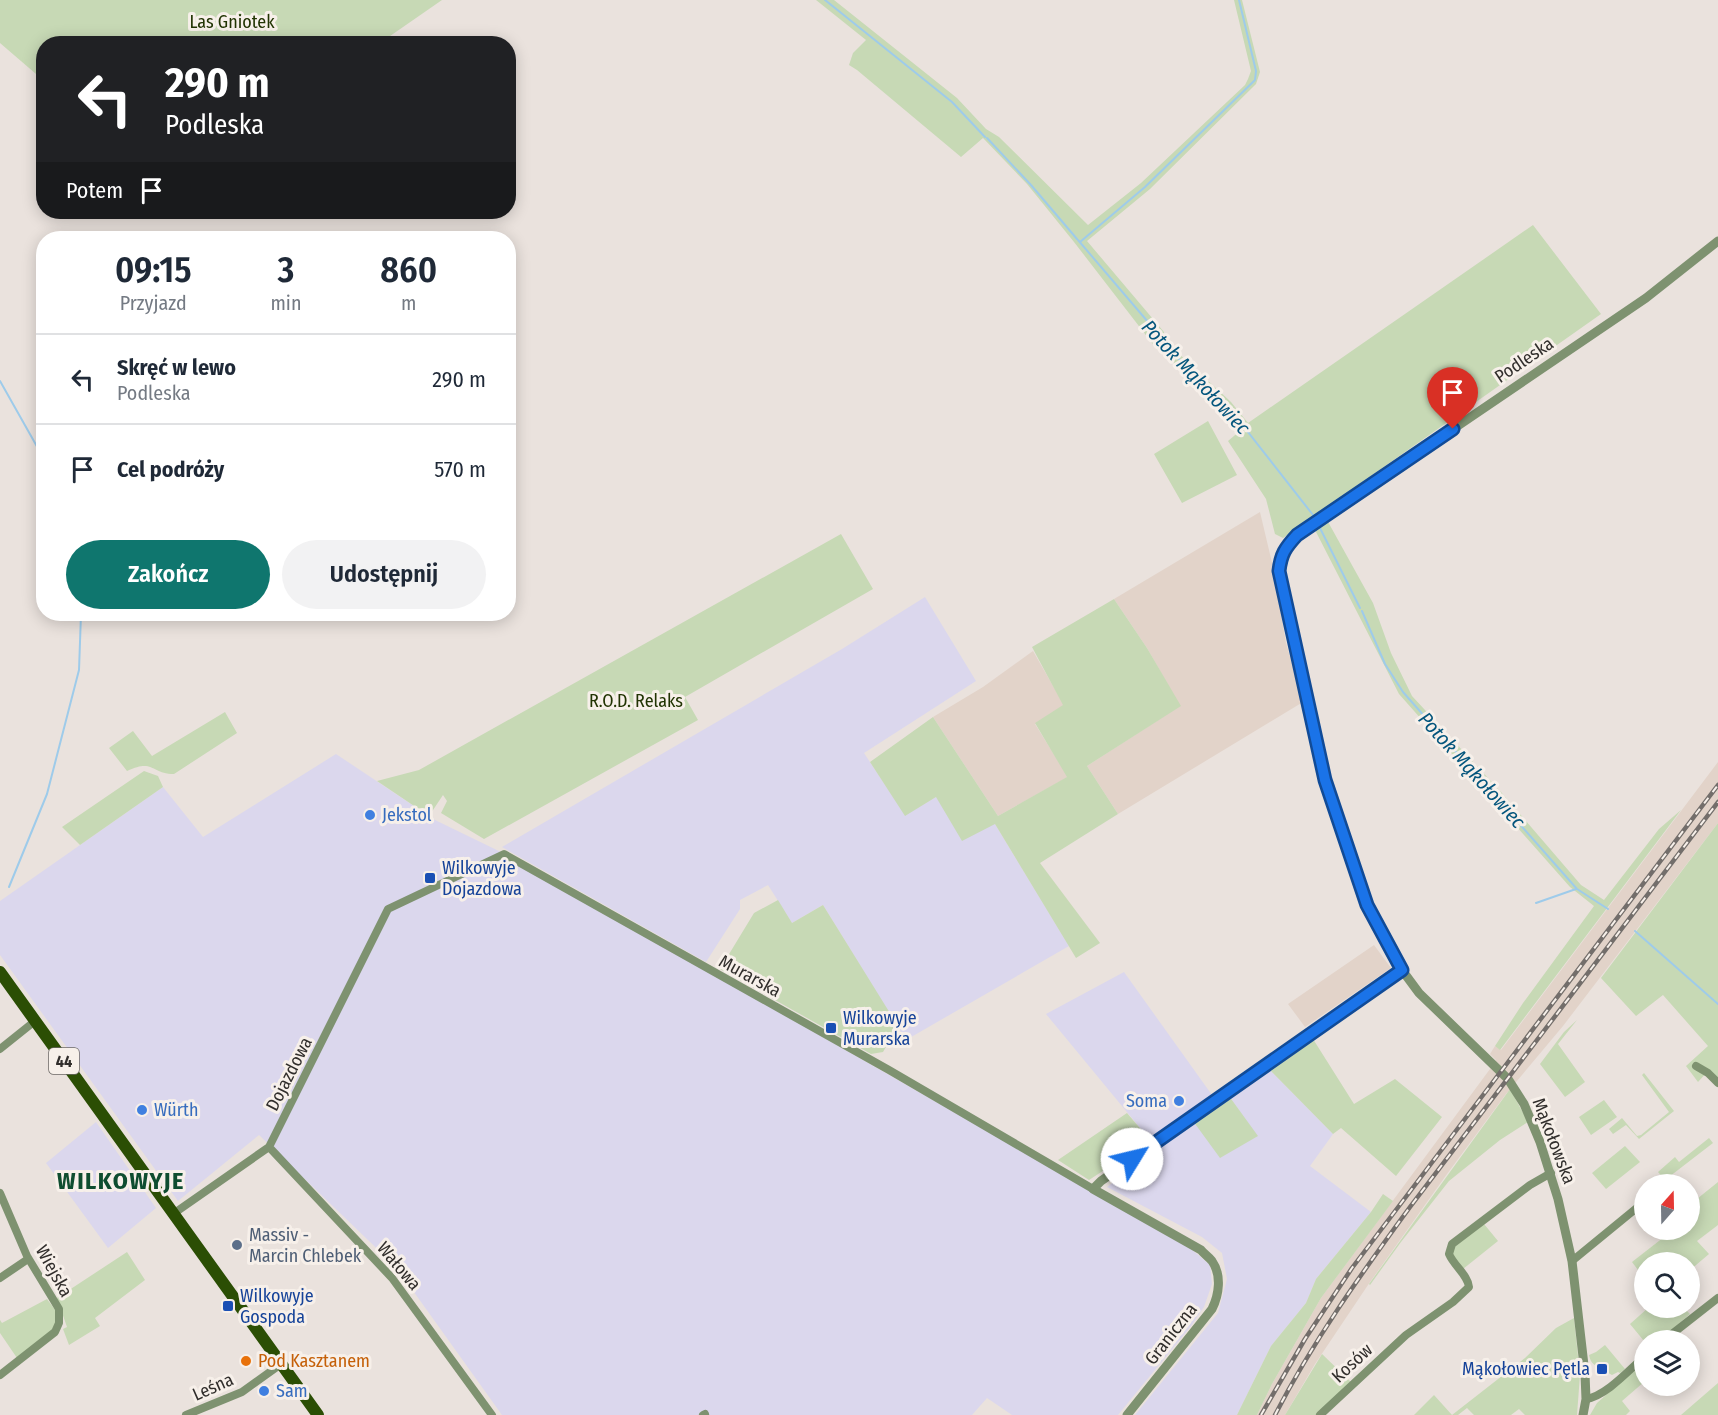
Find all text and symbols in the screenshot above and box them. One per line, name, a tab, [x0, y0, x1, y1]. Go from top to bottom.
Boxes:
park label: Las Gniotek	[189, 11, 275, 33]
text: 290 m	[165, 58, 270, 108]
icon: left	[66, 60, 144, 138]
text: Podleska	[165, 109, 264, 141]
icon: arrive	[135, 174, 168, 207]
text: Potem	[66, 177, 123, 204]
text: 09:15	[115, 248, 192, 292]
text: 3	[278, 248, 294, 292]
text: 860	[380, 248, 437, 292]
text: Przyjazd	[120, 291, 187, 315]
text: min	[270, 291, 301, 315]
text: m	[401, 291, 416, 315]
water label: Potok Mąkołowiec	[1137, 315, 1255, 440]
street label: Podleska	[1490, 332, 1558, 388]
text: Skręć w lewo	[117, 354, 236, 381]
icon: left	[66, 363, 99, 396]
text: 290 m	[432, 366, 486, 393]
pin	[1427, 367, 1478, 429]
icon: arrive	[1436, 376, 1469, 409]
text: Podleska	[117, 381, 191, 405]
icon: arrive	[66, 453, 99, 486]
text: Cel podróży	[117, 456, 224, 483]
text: 570 m	[434, 456, 486, 483]
button: Zakończ	[66, 540, 270, 609]
button: Udostępnij	[282, 540, 486, 609]
park label: R.O.D. Relaks	[589, 690, 683, 712]
water label: Potok Mąkołowiec	[1414, 707, 1531, 833]
place label: Jekstol	[382, 804, 432, 826]
marker: Jekstol	[363, 808, 377, 822]
place label: Wilkowyje Dojazdowa	[442, 857, 522, 900]
marker: Wilkowyje Dojazdowa	[423, 871, 437, 885]
street label: Murarska	[715, 950, 785, 1002]
place label: Wilkowyje Murarska	[843, 1007, 917, 1050]
marker: Wilkowyje Murarska	[824, 1021, 838, 1035]
street label: Dojazdowa	[261, 1033, 317, 1115]
road number: 44	[49, 1048, 79, 1074]
place label: Soma	[1126, 1090, 1167, 1112]
marker: Soma	[1172, 1094, 1186, 1108]
street label: Mąkołowska	[1528, 1095, 1581, 1187]
place label: Würth	[154, 1099, 198, 1121]
marker: Würth	[135, 1103, 149, 1117]
position arrow	[1100, 1127, 1164, 1191]
district label: WILKOWYJE	[57, 1167, 185, 1195]
north arrow	[1634, 1174, 1700, 1240]
map controls	[1634, 1174, 1700, 1396]
place label: Massiv - Marcin Chlebek	[249, 1224, 362, 1267]
street label: Wałowa	[372, 1237, 426, 1295]
marker: Massiv - Marcin Chlebek	[230, 1238, 244, 1252]
street label: Wiejska	[31, 1241, 77, 1301]
button: search	[1634, 1252, 1700, 1318]
place label: Wilkowyje Gospoda	[240, 1285, 314, 1328]
marker: Wilkowyje Gospoda	[221, 1299, 235, 1313]
street label: Graniczna	[1140, 1299, 1202, 1369]
button: layers	[1634, 1330, 1700, 1396]
street label: Kosów	[1327, 1339, 1377, 1387]
place label: Pod Kasztanem	[258, 1350, 370, 1372]
marker: Pod Kasztanem	[239, 1354, 253, 1368]
place label: Mąkołowiec Pętla	[1462, 1358, 1590, 1380]
marker: Mąkołowiec Pętla	[1595, 1362, 1609, 1376]
street label: Leśna	[189, 1368, 237, 1406]
place label: Sam	[276, 1380, 308, 1402]
marker: Sam	[257, 1384, 271, 1398]

